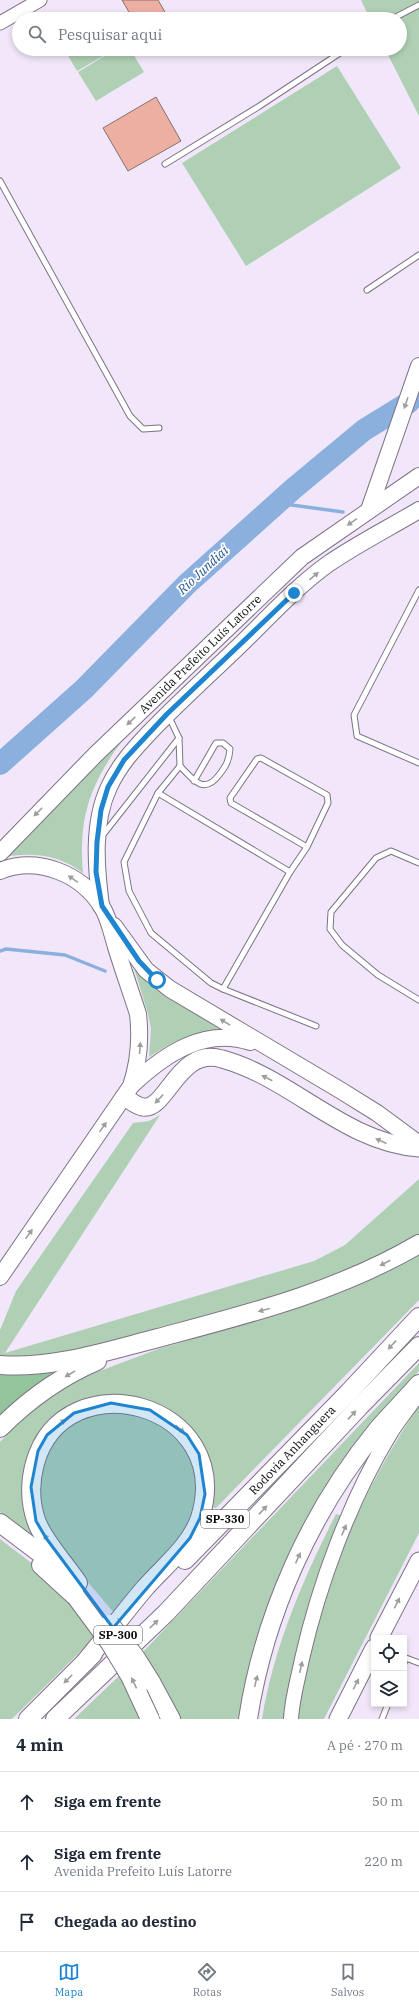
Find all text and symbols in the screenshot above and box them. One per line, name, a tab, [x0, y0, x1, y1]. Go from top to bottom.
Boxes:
search box	[12, 12, 407, 56]
icon: search	[26, 23, 48, 45]
text: Pesquisar aqui	[58, 25, 162, 44]
one-way arrow	[403, 397, 409, 409]
one-way arrow	[347, 518, 357, 526]
water label: Rio Jundiaí	[173, 541, 233, 599]
one-way arrow	[309, 571, 320, 580]
route end	[285, 584, 303, 602]
street label: Avenida Prefeito Luís Latorre	[136, 592, 264, 716]
one-way arrow	[126, 716, 136, 725]
one-way arrow	[33, 807, 43, 817]
one-way arrow	[68, 875, 79, 883]
route start	[148, 971, 166, 989]
one-way arrow	[219, 1018, 231, 1025]
one-way arrow	[136, 1042, 143, 1054]
one-way arrow	[261, 1075, 273, 1081]
one-way arrow	[154, 1094, 163, 1104]
one-way arrow	[99, 1122, 107, 1132]
one-way arrow	[375, 1138, 387, 1144]
one-way arrow	[26, 1228, 33, 1240]
one-way arrow	[379, 1259, 391, 1266]
one-way arrow	[258, 1307, 270, 1313]
one-way arrow	[388, 1340, 397, 1350]
one-way arrow	[65, 1370, 75, 1378]
street label: Rodovia Anhanguera	[246, 1402, 339, 1498]
one-way arrow	[347, 1410, 357, 1420]
one-way arrow	[56, 1418, 67, 1427]
one-way arrow	[175, 1425, 185, 1434]
one-way arrow	[258, 1505, 268, 1515]
road number: SP-330	[201, 1510, 249, 1528]
one-way arrow	[341, 1525, 347, 1536]
one-way arrow	[43, 1534, 51, 1545]
one-way arrow	[296, 1552, 302, 1564]
one-way arrow	[394, 1598, 400, 1609]
one-way arrow	[149, 1620, 159, 1629]
road number: SP-300	[94, 1626, 142, 1644]
map controls	[371, 1635, 407, 1707]
button: locate	[371, 1635, 407, 1671]
one-way arrow	[298, 1661, 304, 1673]
button: layers	[371, 1671, 407, 1707]
one-way arrow	[63, 1674, 73, 1684]
one-way arrow	[253, 1675, 259, 1687]
one-way arrow	[131, 1678, 137, 1689]
one-way arrow	[352, 1678, 359, 1690]
text: 4 min	[16, 1734, 64, 1756]
text: A pé · 270 m	[327, 1737, 403, 1754]
icon: ahead	[16, 1791, 38, 1813]
text: Siga em frente	[54, 1792, 161, 1811]
text: 50 m	[372, 1793, 403, 1810]
text: Siga em frente	[54, 1844, 161, 1863]
icon: ahead	[16, 1851, 38, 1873]
text: 220 m	[364, 1853, 403, 1870]
text: Avenida Prefeito Luís Latorre	[54, 1863, 232, 1880]
icon: arrive	[16, 1911, 38, 1933]
text: Chegada ao destino	[54, 1912, 197, 1931]
tab: Mapa	[55, 1961, 83, 1999]
tab: Rotas	[193, 1961, 222, 1999]
tab: Salvos	[331, 1961, 364, 1999]

